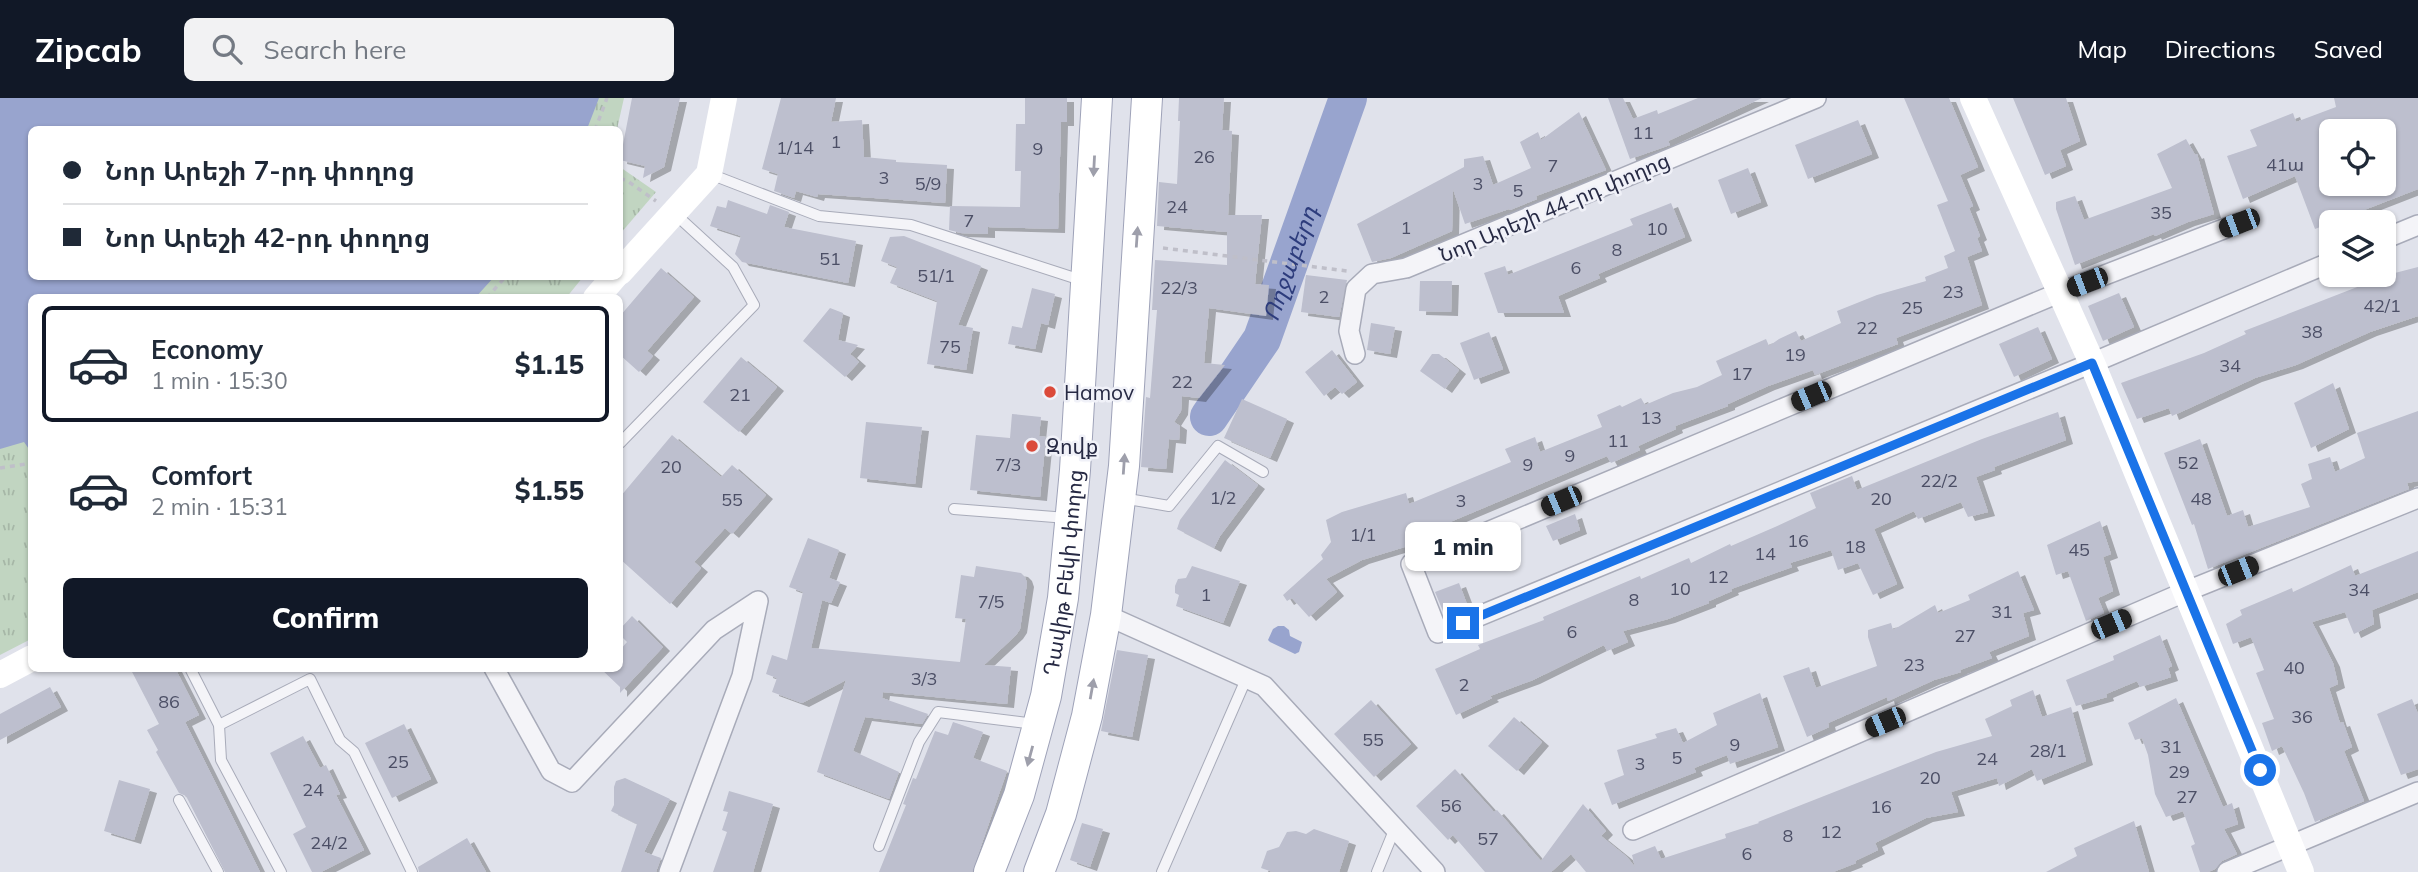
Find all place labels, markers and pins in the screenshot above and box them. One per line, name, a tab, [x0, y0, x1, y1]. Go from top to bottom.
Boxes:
place label: Hamov	[1064, 379, 1134, 405]
marker: Hamov	[1042, 384, 1058, 400]
place label: Զովք	[1046, 433, 1098, 459]
marker: Զովք	[1024, 438, 1040, 454]

